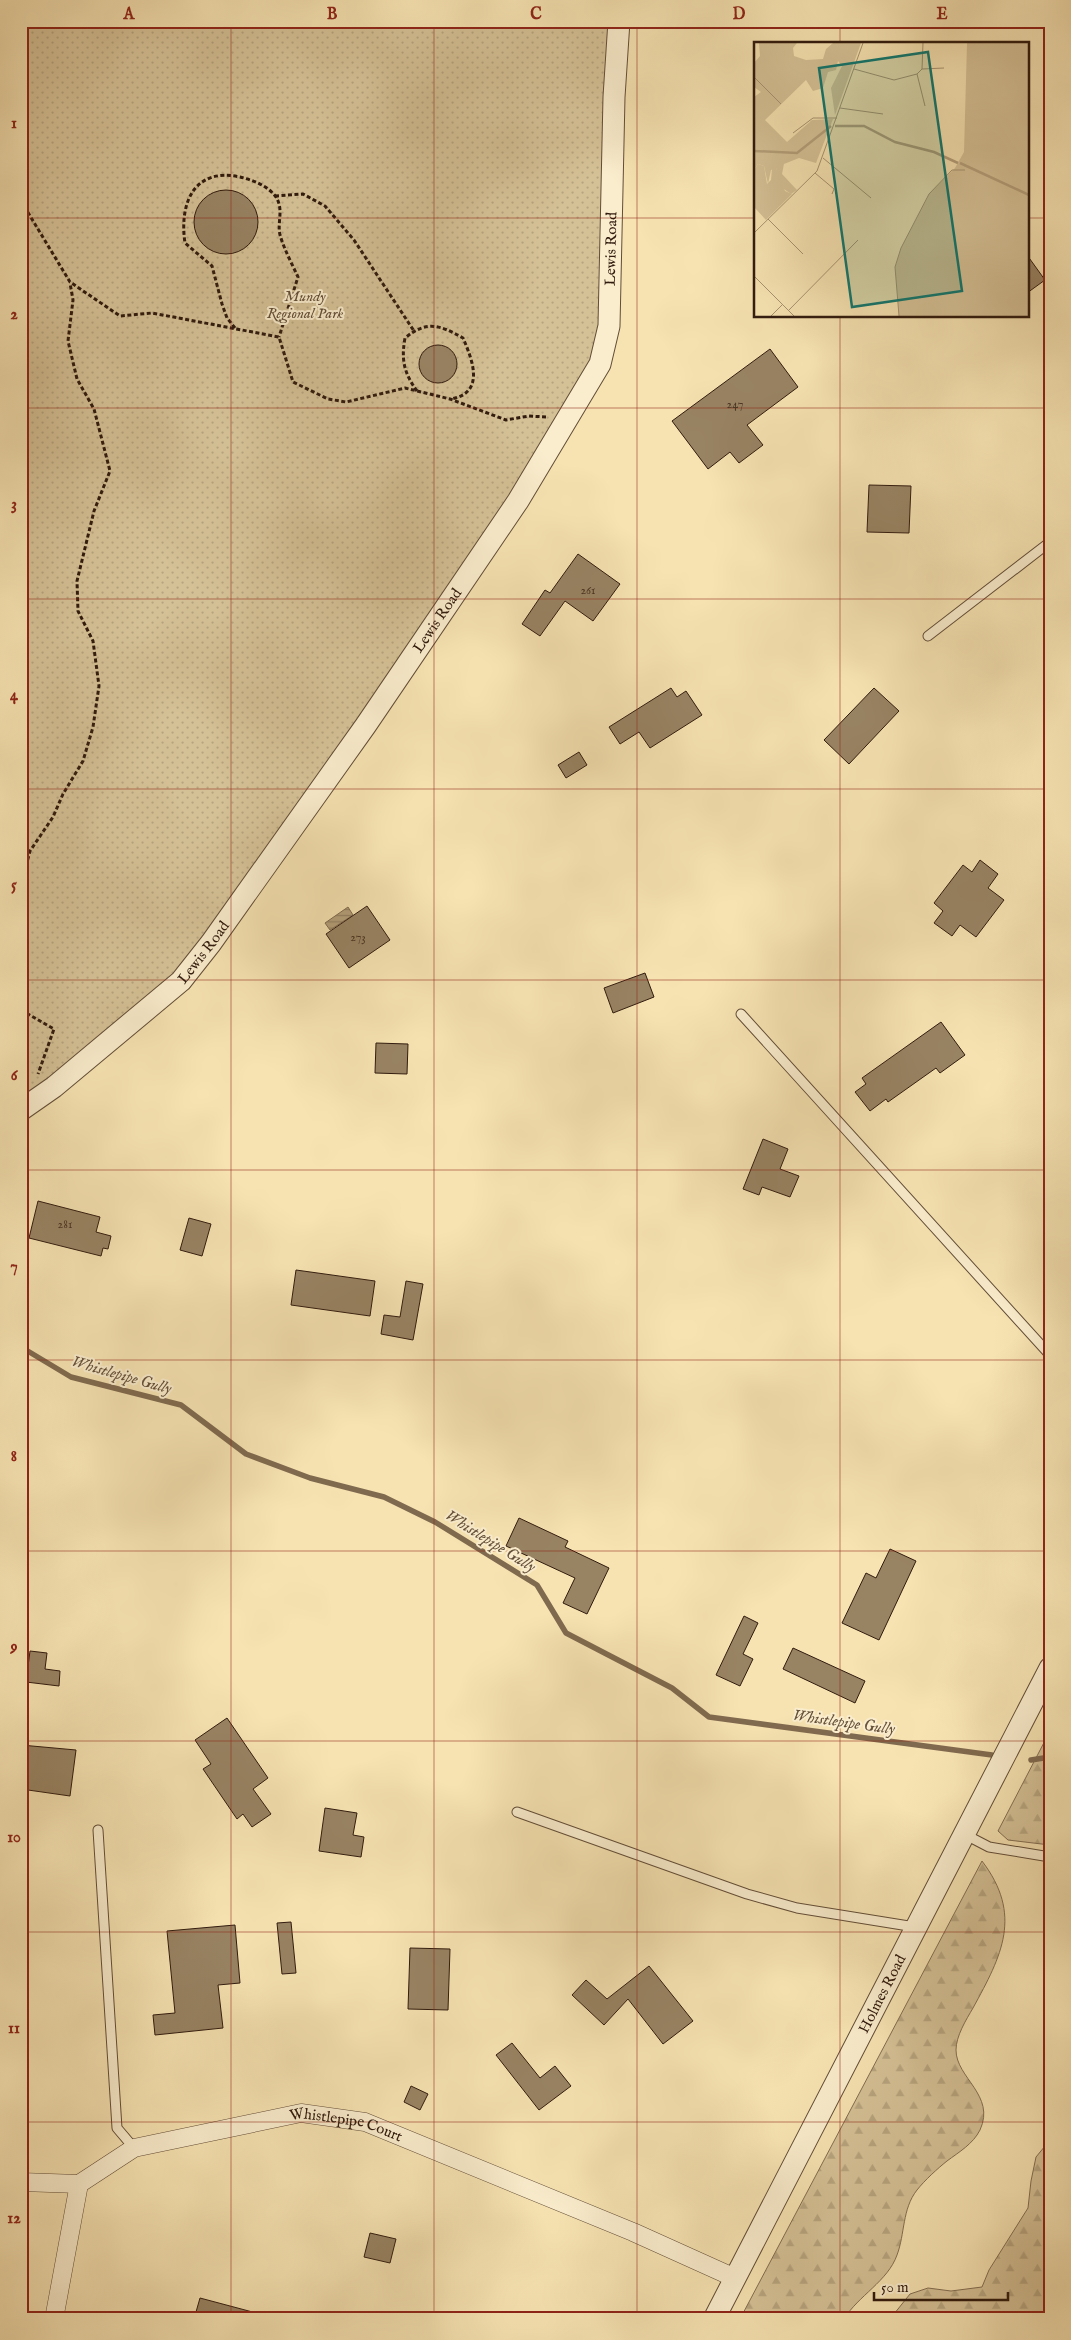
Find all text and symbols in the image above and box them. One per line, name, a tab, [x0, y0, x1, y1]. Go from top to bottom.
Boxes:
text: A	[123, 5, 136, 25]
text: B	[327, 5, 338, 25]
text: C	[530, 5, 542, 25]
text: D	[733, 5, 746, 25]
text: E	[936, 5, 948, 25]
inset map	[754, 42, 1028, 318]
text: 1	[11, 114, 17, 134]
street label: Lewis Road	[601, 211, 622, 286]
park label: Mundy Regional Park	[267, 287, 343, 324]
text: 2	[10, 305, 18, 325]
house number: 247	[727, 397, 743, 412]
text: 3	[11, 495, 17, 515]
house number: 261	[580, 583, 596, 598]
street label: Lewis Road	[409, 584, 467, 657]
text: 4	[10, 686, 19, 706]
text: 5	[11, 876, 17, 896]
street label: Lewis Road	[174, 917, 234, 988]
house number: 273	[350, 930, 366, 945]
text: 6	[11, 1066, 19, 1086]
house number: 281	[58, 1217, 72, 1232]
text: 7	[10, 1257, 18, 1277]
water label: Whistlepipe Gully	[69, 1352, 175, 1400]
text: 8	[11, 1447, 17, 1467]
water label: Whistlepipe Gully	[441, 1506, 540, 1578]
text: 9	[10, 1638, 18, 1658]
water label: Whistlepipe Gully	[791, 1706, 897, 1740]
text: 10	[7, 1828, 21, 1848]
street label: Holmes Road	[854, 1951, 911, 2036]
text: 11	[8, 2019, 20, 2039]
street label: Whistlepipe Court	[288, 2103, 405, 2146]
text: 12	[7, 2209, 21, 2229]
scale bar	[874, 2270, 1007, 2302]
text: 50 m	[881, 2278, 909, 2297]

